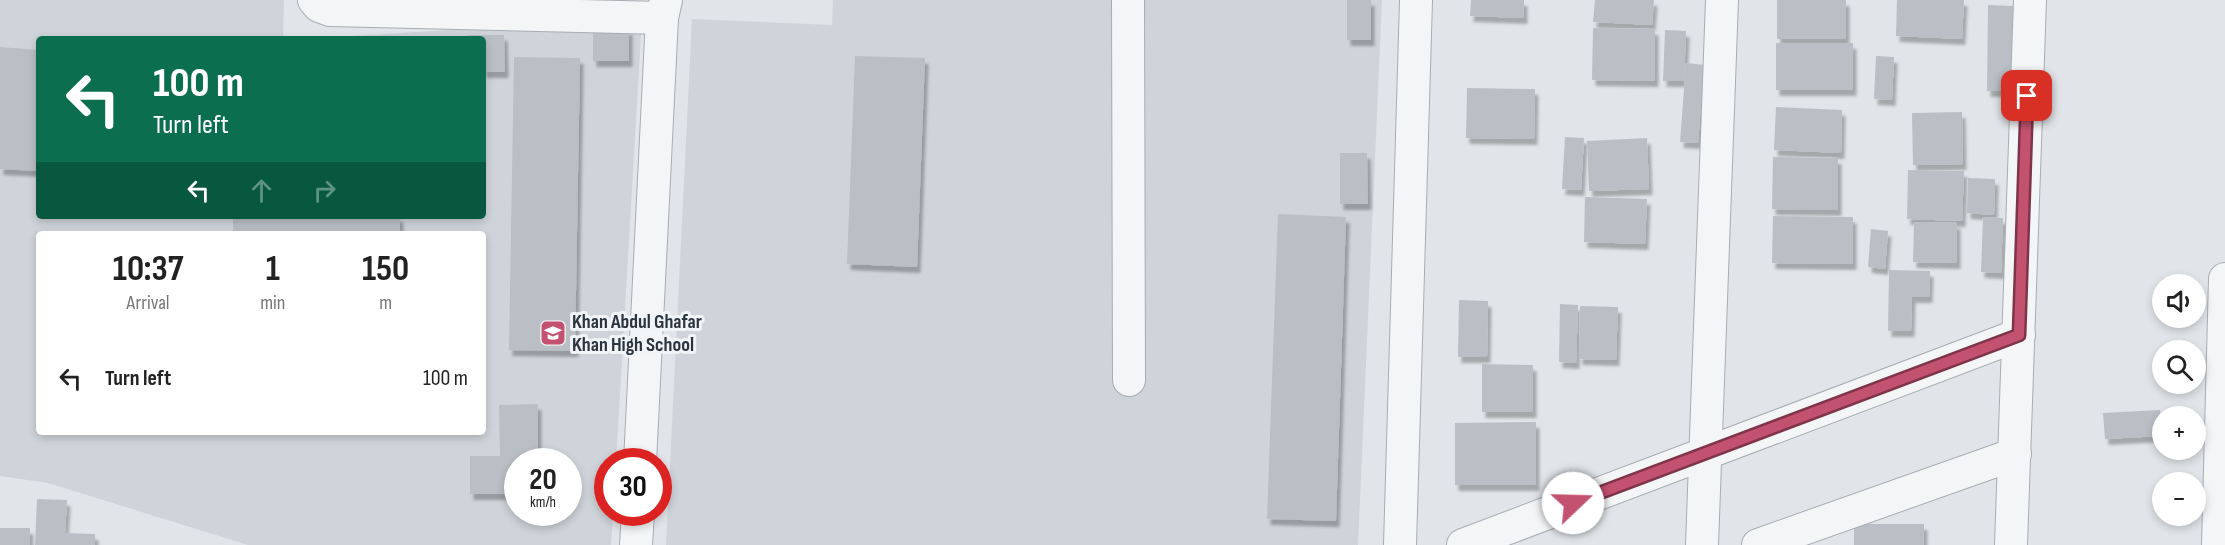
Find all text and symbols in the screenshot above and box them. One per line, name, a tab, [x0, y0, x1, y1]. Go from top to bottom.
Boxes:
text: 100 m	[153, 58, 244, 109]
icon: left	[54, 60, 132, 138]
pin	[2001, 70, 2052, 121]
icon: arrive	[2010, 79, 2043, 112]
text: Turn left	[153, 109, 229, 141]
icon: left	[182, 174, 215, 207]
icon: ahead	[245, 174, 278, 207]
icon: right	[308, 174, 341, 207]
text: 10:37	[113, 248, 183, 291]
text: 1	[266, 248, 280, 291]
text: 150	[362, 248, 409, 291]
map controls	[2152, 274, 2206, 526]
button: sound	[2152, 274, 2206, 328]
text: Arrival	[127, 291, 170, 315]
text: min	[260, 291, 285, 315]
text: m	[379, 291, 392, 315]
place label: Khan Abdul Ghafar Khan High School	[572, 310, 702, 357]
school or university icon: Khan Abdul Ghafar Khan High School	[538, 318, 568, 348]
button: search	[2152, 340, 2206, 394]
icon: left	[54, 362, 87, 395]
text: Turn left	[105, 365, 171, 392]
text: 100 m	[423, 365, 468, 392]
button: +	[2152, 406, 2206, 460]
speed limit sign: 30	[594, 448, 672, 526]
text: 20	[529, 462, 557, 498]
position arrow	[1541, 471, 1605, 535]
button: −	[2152, 472, 2206, 526]
text: km/h	[530, 493, 556, 512]

